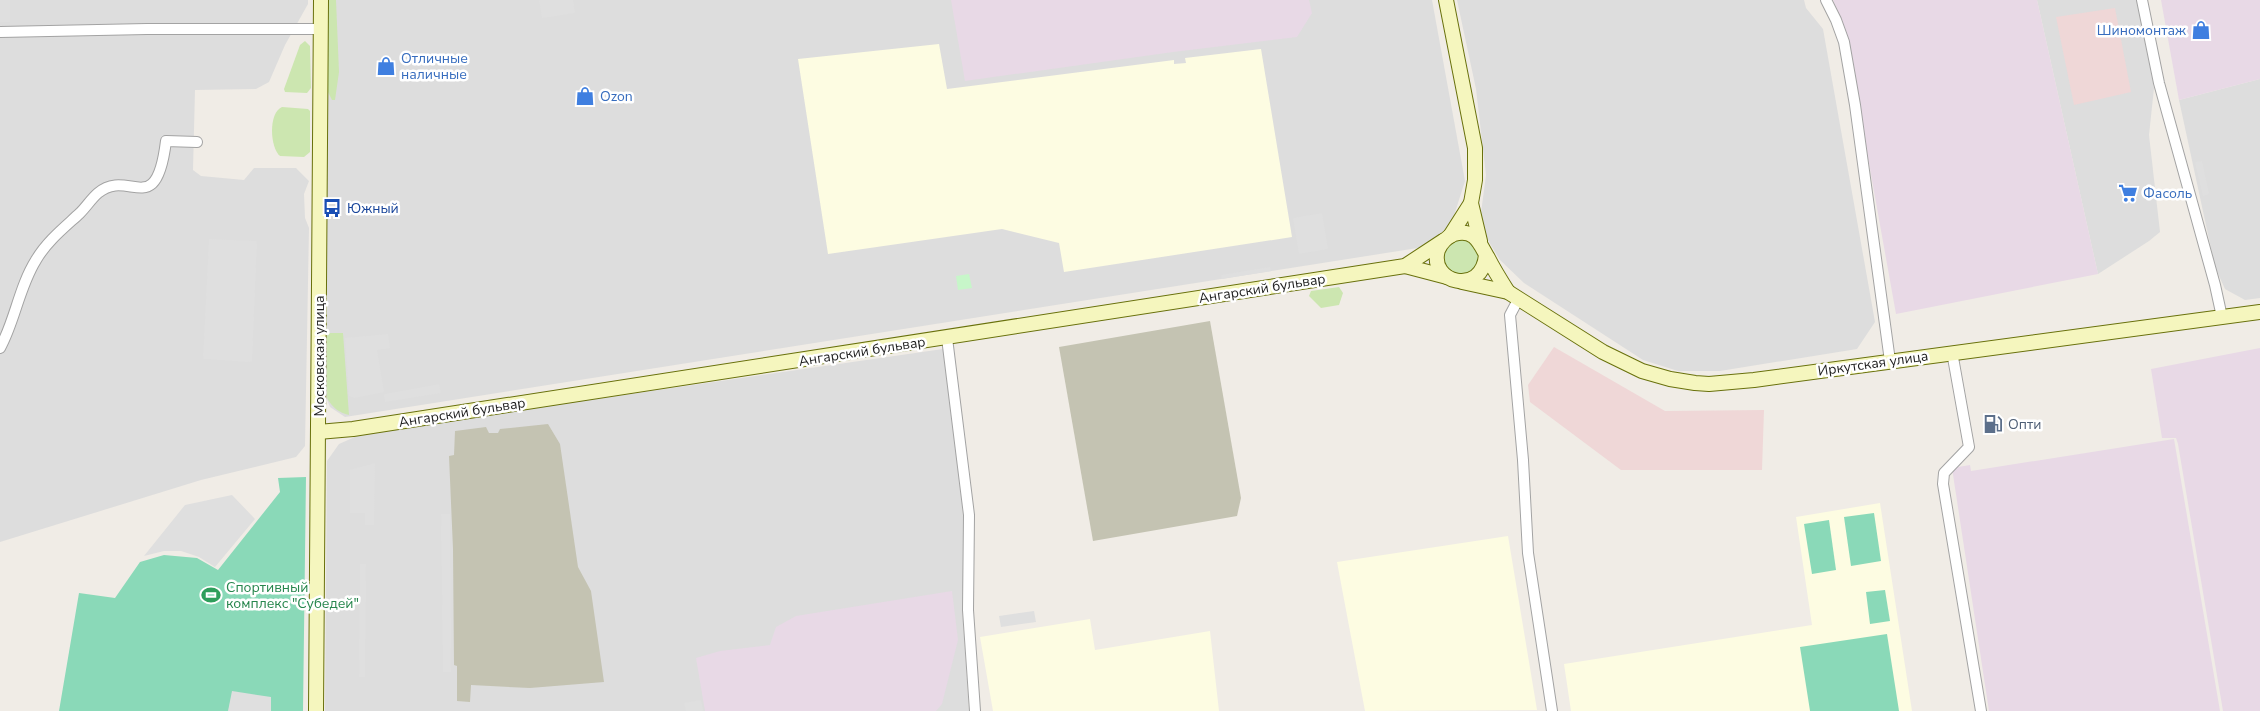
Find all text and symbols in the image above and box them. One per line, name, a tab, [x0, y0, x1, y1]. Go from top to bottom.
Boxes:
shop icon: Шиномонтаж	[2190, 19, 2212, 41]
place label: Шиномонтаж	[2097, 21, 2186, 40]
place label: Отличные наличные	[401, 49, 468, 84]
shop icon: Отличные наличные	[375, 55, 397, 77]
shop icon: Ozon	[574, 85, 596, 107]
place label: Ozon	[600, 87, 633, 106]
supermarket icon: Фасоль	[2117, 182, 2139, 204]
place label: Фасоль	[2143, 184, 2192, 203]
bus stop icon: Южный	[321, 197, 343, 219]
place label: Южный	[347, 199, 399, 218]
street label: Ангарский бульвар	[1197, 269, 1327, 308]
street label: Московская улица	[310, 295, 329, 417]
street label: Ангарский бульвар	[797, 332, 927, 371]
street label: Иркутская улица	[1817, 346, 1930, 381]
street label: Ангарский бульвар	[397, 393, 527, 432]
fuel station icon: Опти	[1982, 413, 2004, 435]
place label: Опти	[2008, 415, 2041, 434]
place label: Спортивный комплекс "Субедей"	[226, 578, 359, 613]
sports icon: Спортивный комплекс "Субедей"	[200, 584, 222, 606]

